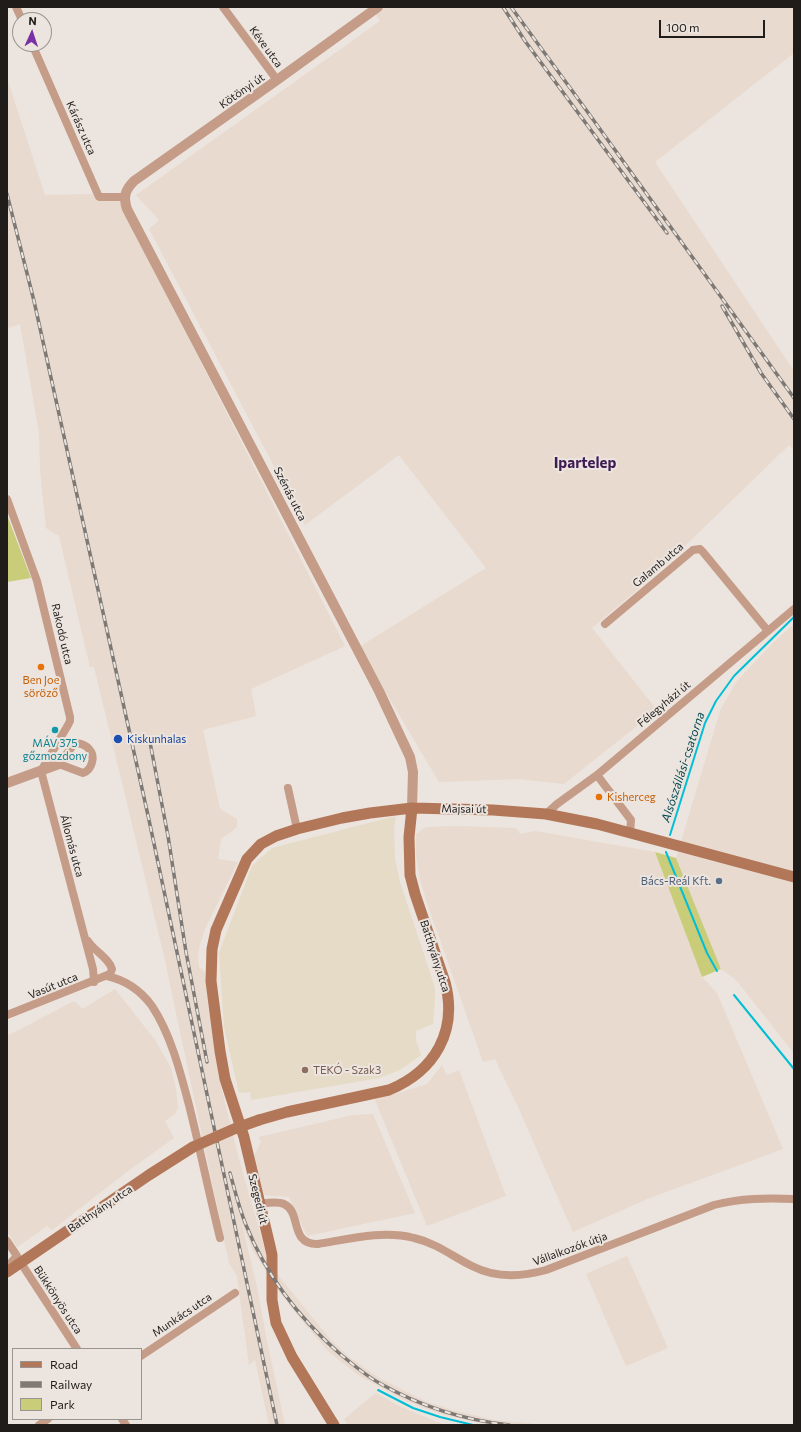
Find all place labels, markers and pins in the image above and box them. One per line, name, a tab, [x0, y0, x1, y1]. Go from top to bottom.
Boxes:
marker: Ben Joe söröző	[36, 662, 46, 672]
place label: Ben Joe söröző	[23, 673, 59, 699]
marker: MÁV 375 gőzmozdony	[50, 725, 60, 735]
place label: Kiskunhalas	[127, 732, 186, 746]
marker: Kiskunhalas	[112, 733, 124, 745]
place label: MÁV 375 gőzmozdony	[23, 736, 87, 762]
place label: Kisherceg	[607, 790, 656, 804]
marker: Kisherceg	[594, 792, 604, 802]
place label: Bács-Reál Kft.	[641, 874, 711, 888]
marker: Bács-Reál Kft.	[714, 876, 724, 886]
place label: TEKÓ - Szak3	[313, 1063, 381, 1077]
marker: TEKÓ - Szak3	[300, 1065, 310, 1075]

